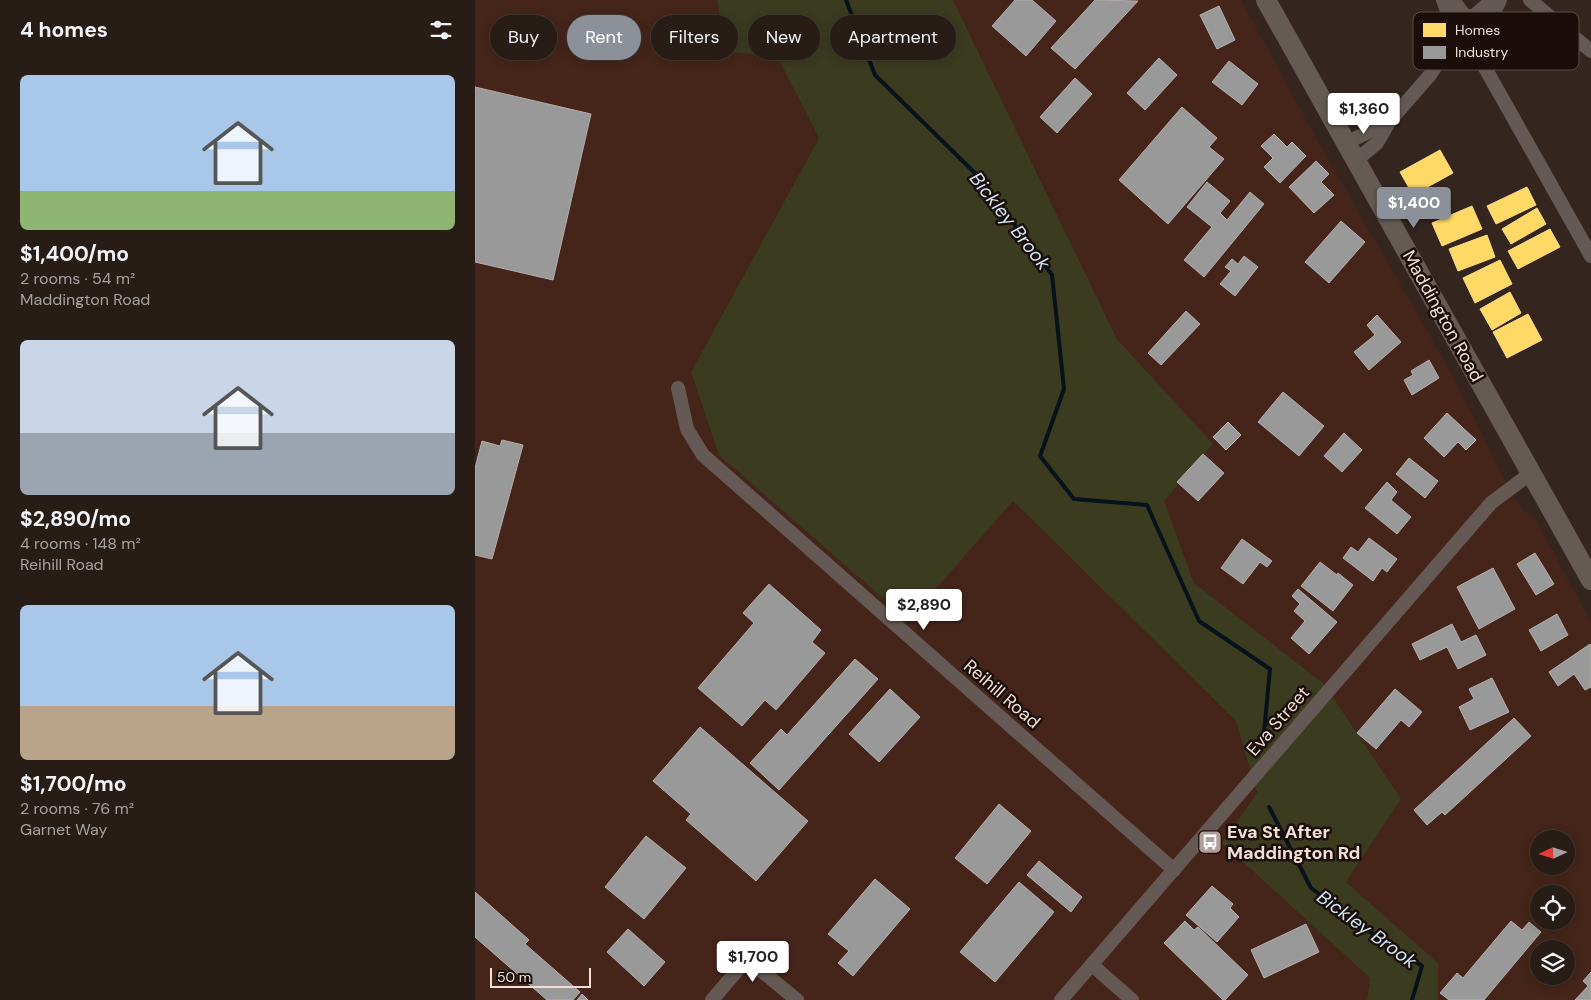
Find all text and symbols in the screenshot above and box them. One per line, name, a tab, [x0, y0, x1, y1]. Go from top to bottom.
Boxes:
legend	[1413, 12, 1579, 70]
chip: Buy	[490, 15, 557, 60]
chip: Rent	[567, 15, 641, 60]
chip: Filters	[651, 15, 738, 60]
chip: New	[748, 15, 820, 60]
chip: Apartment	[830, 15, 956, 60]
text: 4 homes	[20, 16, 108, 44]
icon: filters	[427, 16, 455, 44]
text: Homes	[1455, 21, 1500, 39]
text: Industry	[1455, 43, 1508, 61]
pin: $1,360	[1323, 92, 1405, 135]
text: $1,360	[1339, 98, 1389, 119]
icon: home	[193, 108, 283, 198]
water label: Bickley Brook	[964, 167, 1056, 275]
pin: $1,400	[1373, 186, 1455, 229]
text: $1,400	[1388, 192, 1440, 213]
text: $1,400/mo	[20, 240, 129, 268]
street label: Maddington Road	[1397, 246, 1489, 386]
text: 2 rooms · 54 m²	[20, 268, 135, 289]
text: Maddington Road	[20, 289, 150, 310]
icon: home	[193, 373, 283, 463]
text: $2,890/mo	[20, 505, 131, 533]
text: 4 rooms · 148 m²	[20, 533, 141, 554]
text: Reihill Road	[20, 554, 104, 575]
pin: $2,890	[883, 588, 965, 631]
text: $2,890	[897, 594, 951, 615]
icon: home	[193, 638, 283, 728]
street label: Reihill Road	[959, 654, 1045, 734]
street label: Eva Street	[1241, 681, 1315, 761]
text: $1,700/mo	[20, 770, 127, 798]
text: 2 rooms · 76 m²	[20, 798, 134, 819]
text: Garnet Way	[20, 819, 107, 840]
place label: Eva St After Maddington Rd	[1227, 820, 1360, 865]
bus stop icon: Eva St After Maddington Rd	[1197, 829, 1223, 855]
north arrow	[1530, 830, 1575, 875]
map controls	[1530, 830, 1575, 985]
water label: Bickley Brook	[1312, 884, 1422, 974]
button: locate	[1530, 885, 1575, 930]
pin: $1,700	[712, 940, 794, 983]
button: layers	[1530, 940, 1575, 985]
text: $1,700	[728, 946, 778, 967]
scale bar	[490, 965, 591, 988]
text: 50 m	[497, 968, 531, 986]

